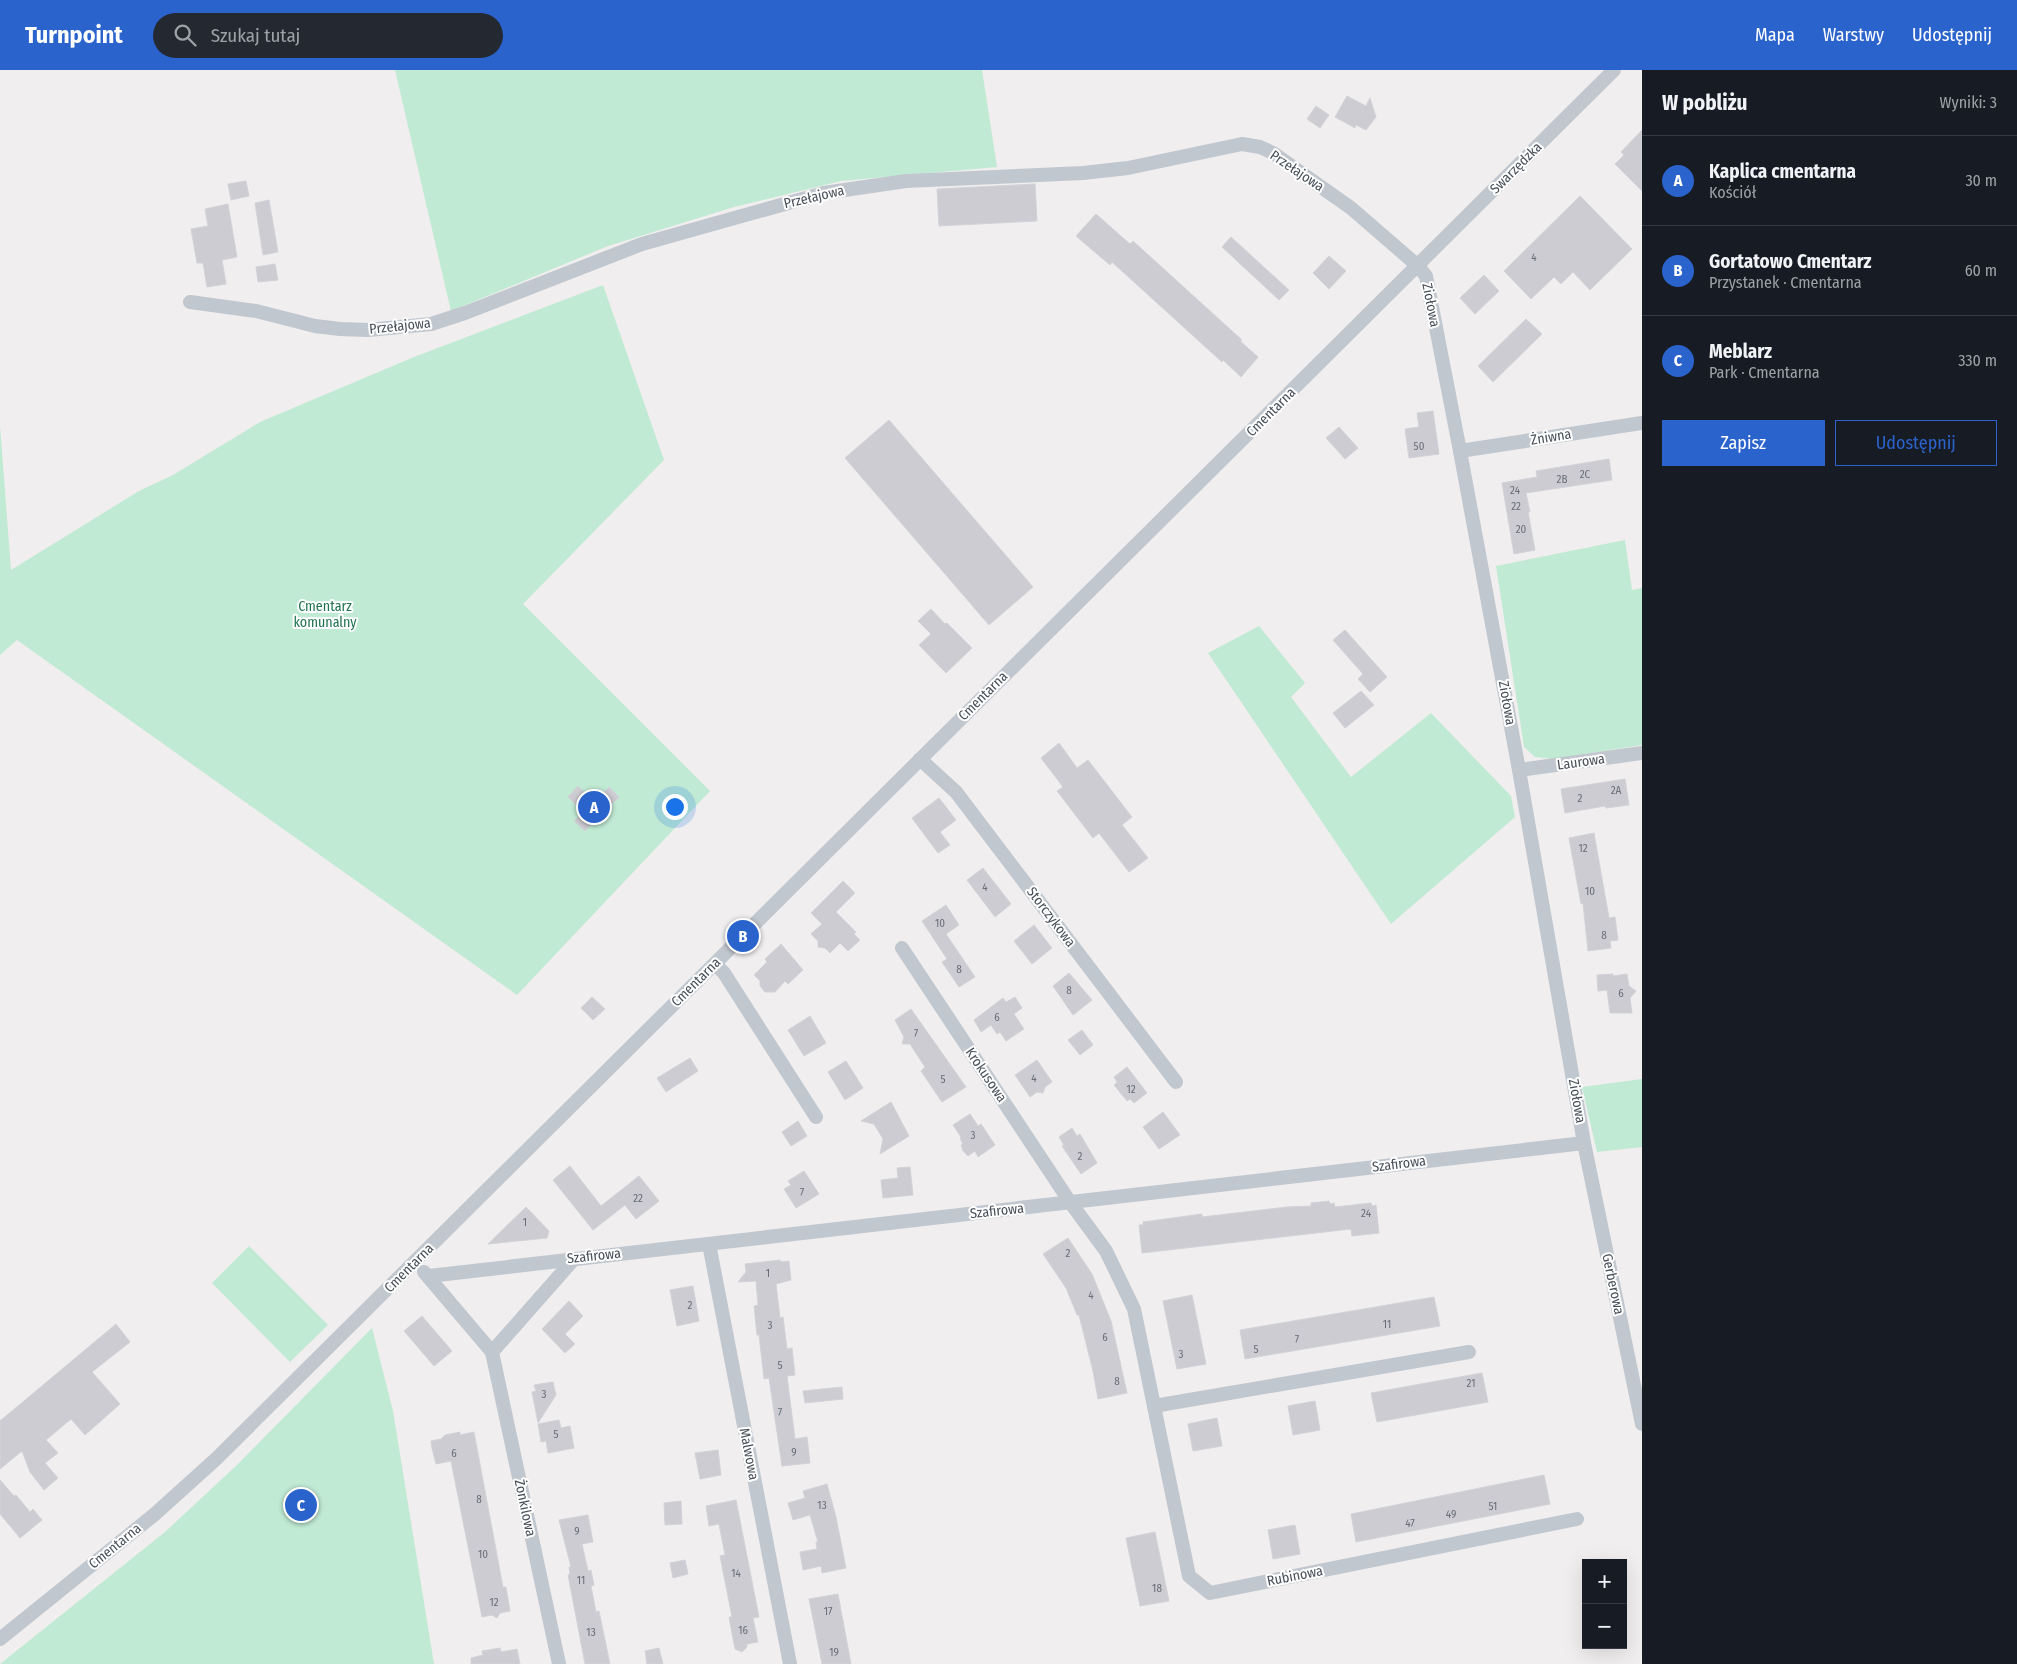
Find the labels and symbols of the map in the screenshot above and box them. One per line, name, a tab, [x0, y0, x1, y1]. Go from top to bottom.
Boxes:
street label: Swarzędzka	[1487, 139, 1545, 197]
street label: Przełajowa	[1267, 147, 1327, 195]
street label: Przełajowa	[782, 182, 846, 212]
house number: 4	[1531, 251, 1537, 264]
street label: Ziołowa	[1418, 281, 1444, 329]
street label: Przełajowa	[369, 314, 432, 338]
street label: Cmentarna	[1243, 384, 1299, 440]
street label: Żniwna	[1530, 425, 1573, 449]
house number: 50	[1414, 440, 1425, 453]
house number: 2C	[1580, 468, 1591, 481]
house number: 2B	[1557, 473, 1567, 486]
house number: 24	[1510, 484, 1521, 497]
house number: 22	[1511, 500, 1521, 513]
house number: 20	[1516, 523, 1527, 536]
park label: Cmentarz komunalny	[293, 598, 357, 631]
street label: Cmentarna	[955, 668, 1011, 724]
street label: Ziołowa	[1495, 680, 1519, 727]
street label: Laurowa	[1556, 750, 1606, 774]
house number: 2A	[1611, 784, 1622, 797]
pin: A	[578, 788, 610, 826]
house number: 2	[1578, 792, 1583, 805]
your location	[662, 794, 688, 820]
house number: 12	[1578, 842, 1588, 855]
house number: 4	[982, 881, 988, 894]
street label: Storczykowa	[1023, 884, 1079, 950]
house number: 10	[1585, 885, 1595, 898]
pin: B	[727, 917, 759, 955]
house number: 10	[935, 917, 945, 930]
house number: 8	[1601, 929, 1607, 942]
street label: Cmentarna	[668, 954, 724, 1010]
house number: 8	[956, 963, 962, 976]
house number: 8	[1066, 984, 1072, 997]
house number: 6	[1618, 987, 1624, 1000]
house number: 6	[994, 1011, 1000, 1024]
house number: 7	[914, 1027, 919, 1040]
street label: Krokusowa	[962, 1044, 1011, 1106]
house number: 4	[1031, 1072, 1037, 1085]
house number: 5	[940, 1073, 946, 1086]
street label: Ziołowa	[1565, 1078, 1589, 1125]
house number: 12	[1126, 1083, 1136, 1096]
house number: 3	[971, 1129, 976, 1142]
house number: 2	[1078, 1150, 1083, 1163]
street label: Szafirowa	[1371, 1152, 1427, 1176]
house number: 7	[800, 1186, 805, 1199]
house number: 22	[633, 1192, 643, 1205]
street label: Szafirowa	[969, 1200, 1025, 1222]
house number: 24	[1361, 1207, 1372, 1220]
house number: 1	[523, 1216, 527, 1229]
street label: Cmentarna	[381, 1240, 437, 1296]
street label: Szafirowa	[566, 1245, 622, 1267]
house number: 2	[1066, 1247, 1071, 1260]
street label: Gerberowa	[1598, 1252, 1628, 1316]
house number: 1	[766, 1267, 770, 1280]
house number: 4	[1088, 1289, 1094, 1302]
house number: 2	[688, 1299, 693, 1312]
house number: 11	[1383, 1318, 1391, 1331]
house number: 3	[768, 1319, 773, 1332]
house number: 6	[1102, 1331, 1108, 1344]
house number: 7	[1295, 1333, 1300, 1346]
house number: 5	[1253, 1343, 1259, 1356]
house number: 3	[1179, 1348, 1184, 1361]
house number: 5	[777, 1359, 783, 1372]
house number: 8	[1114, 1375, 1120, 1388]
house number: 21	[1467, 1377, 1475, 1390]
house number: 3	[542, 1388, 547, 1401]
house number: 7	[778, 1406, 783, 1419]
street label: Malwowa	[736, 1426, 762, 1482]
house number: 5	[553, 1428, 559, 1441]
house number: 9	[791, 1446, 797, 1459]
house number: 6	[451, 1447, 457, 1460]
street label: Żonkilowa	[511, 1478, 539, 1538]
pin: C	[285, 1486, 317, 1524]
house number: 8	[476, 1493, 482, 1506]
house number: 13	[817, 1499, 827, 1512]
house number: 51	[1489, 1500, 1497, 1513]
house number: 49	[1446, 1508, 1456, 1521]
house number: 47	[1405, 1517, 1415, 1530]
street label: Cmentarna	[85, 1520, 145, 1572]
house number: 9	[574, 1525, 580, 1538]
house number: 10	[478, 1548, 488, 1561]
street label: Rubinowa	[1266, 1562, 1324, 1590]
house number: 14	[731, 1567, 741, 1580]
house number: 11	[577, 1574, 585, 1587]
house number: 18	[1152, 1582, 1162, 1595]
house number: 12	[489, 1596, 499, 1609]
house number: 17	[824, 1605, 833, 1618]
house number: 16	[738, 1624, 748, 1637]
house number: 13	[586, 1626, 596, 1639]
house number: 19	[829, 1646, 839, 1659]

